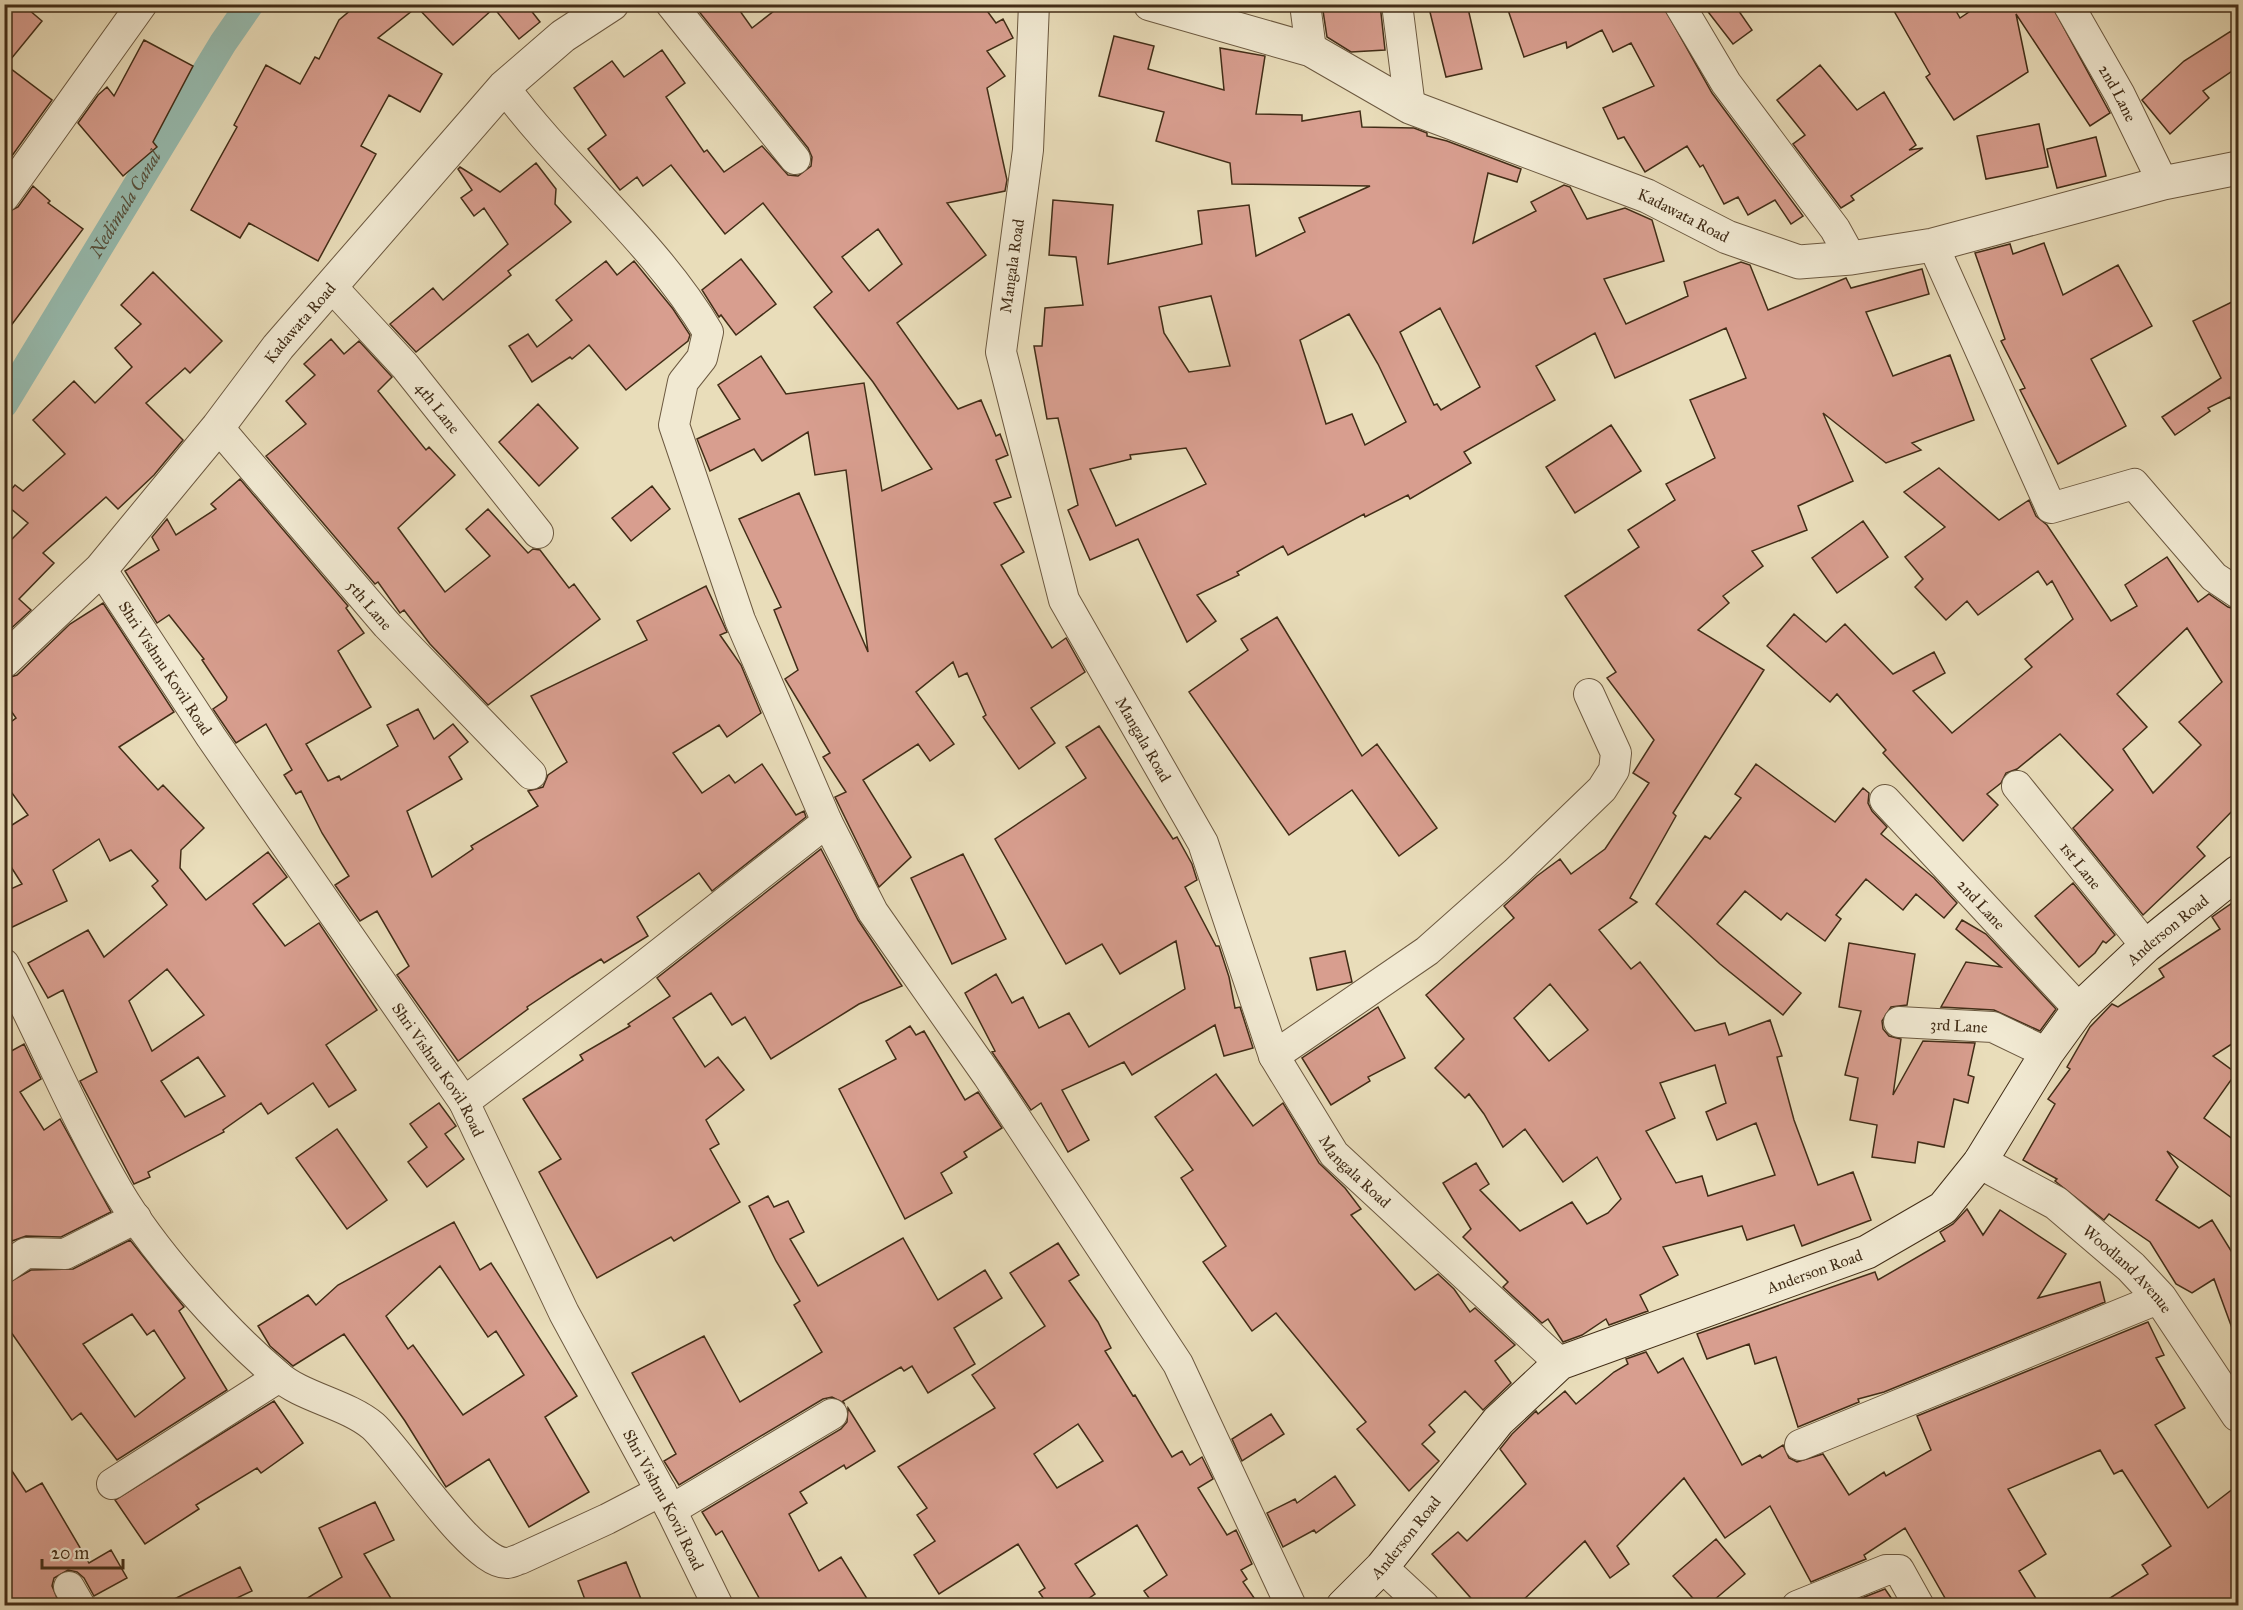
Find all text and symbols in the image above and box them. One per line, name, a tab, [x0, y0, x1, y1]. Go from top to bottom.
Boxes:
street label: 2nd Lane	[2095, 61, 2141, 125]
water label: Nedimala Canal	[84, 145, 167, 262]
street label: Kadawata Road	[1635, 184, 1732, 246]
street label: Mangala Road	[996, 218, 1029, 314]
street label: Kadawata Road	[260, 279, 339, 367]
street label: 4th Lane	[412, 378, 465, 437]
street label: 5th Lane	[343, 576, 396, 634]
street label: Shri Vishnu Kovil Road	[115, 597, 216, 738]
street label: Mangala Road	[1112, 693, 1175, 785]
street label: 1st Lane	[2056, 838, 2106, 893]
street label: 2nd Lane	[1954, 875, 2010, 933]
street label: Anderson Road	[2122, 890, 2212, 970]
street label: Shri Vishnu Kovil Road	[388, 999, 488, 1140]
street label: 3rd Lane	[1930, 1014, 1989, 1036]
street label: Mangala Road	[1315, 1131, 1395, 1211]
street label: Woodland Avenue	[2079, 1221, 2177, 1317]
street label: Anderson Road	[1763, 1245, 1865, 1297]
street label: Shri Vishnu Kovil Road	[619, 1426, 708, 1573]
street label: Anderson Road	[1366, 1492, 1444, 1583]
scale bar	[42, 1532, 123, 1570]
text: 20 m	[51, 1542, 89, 1564]

